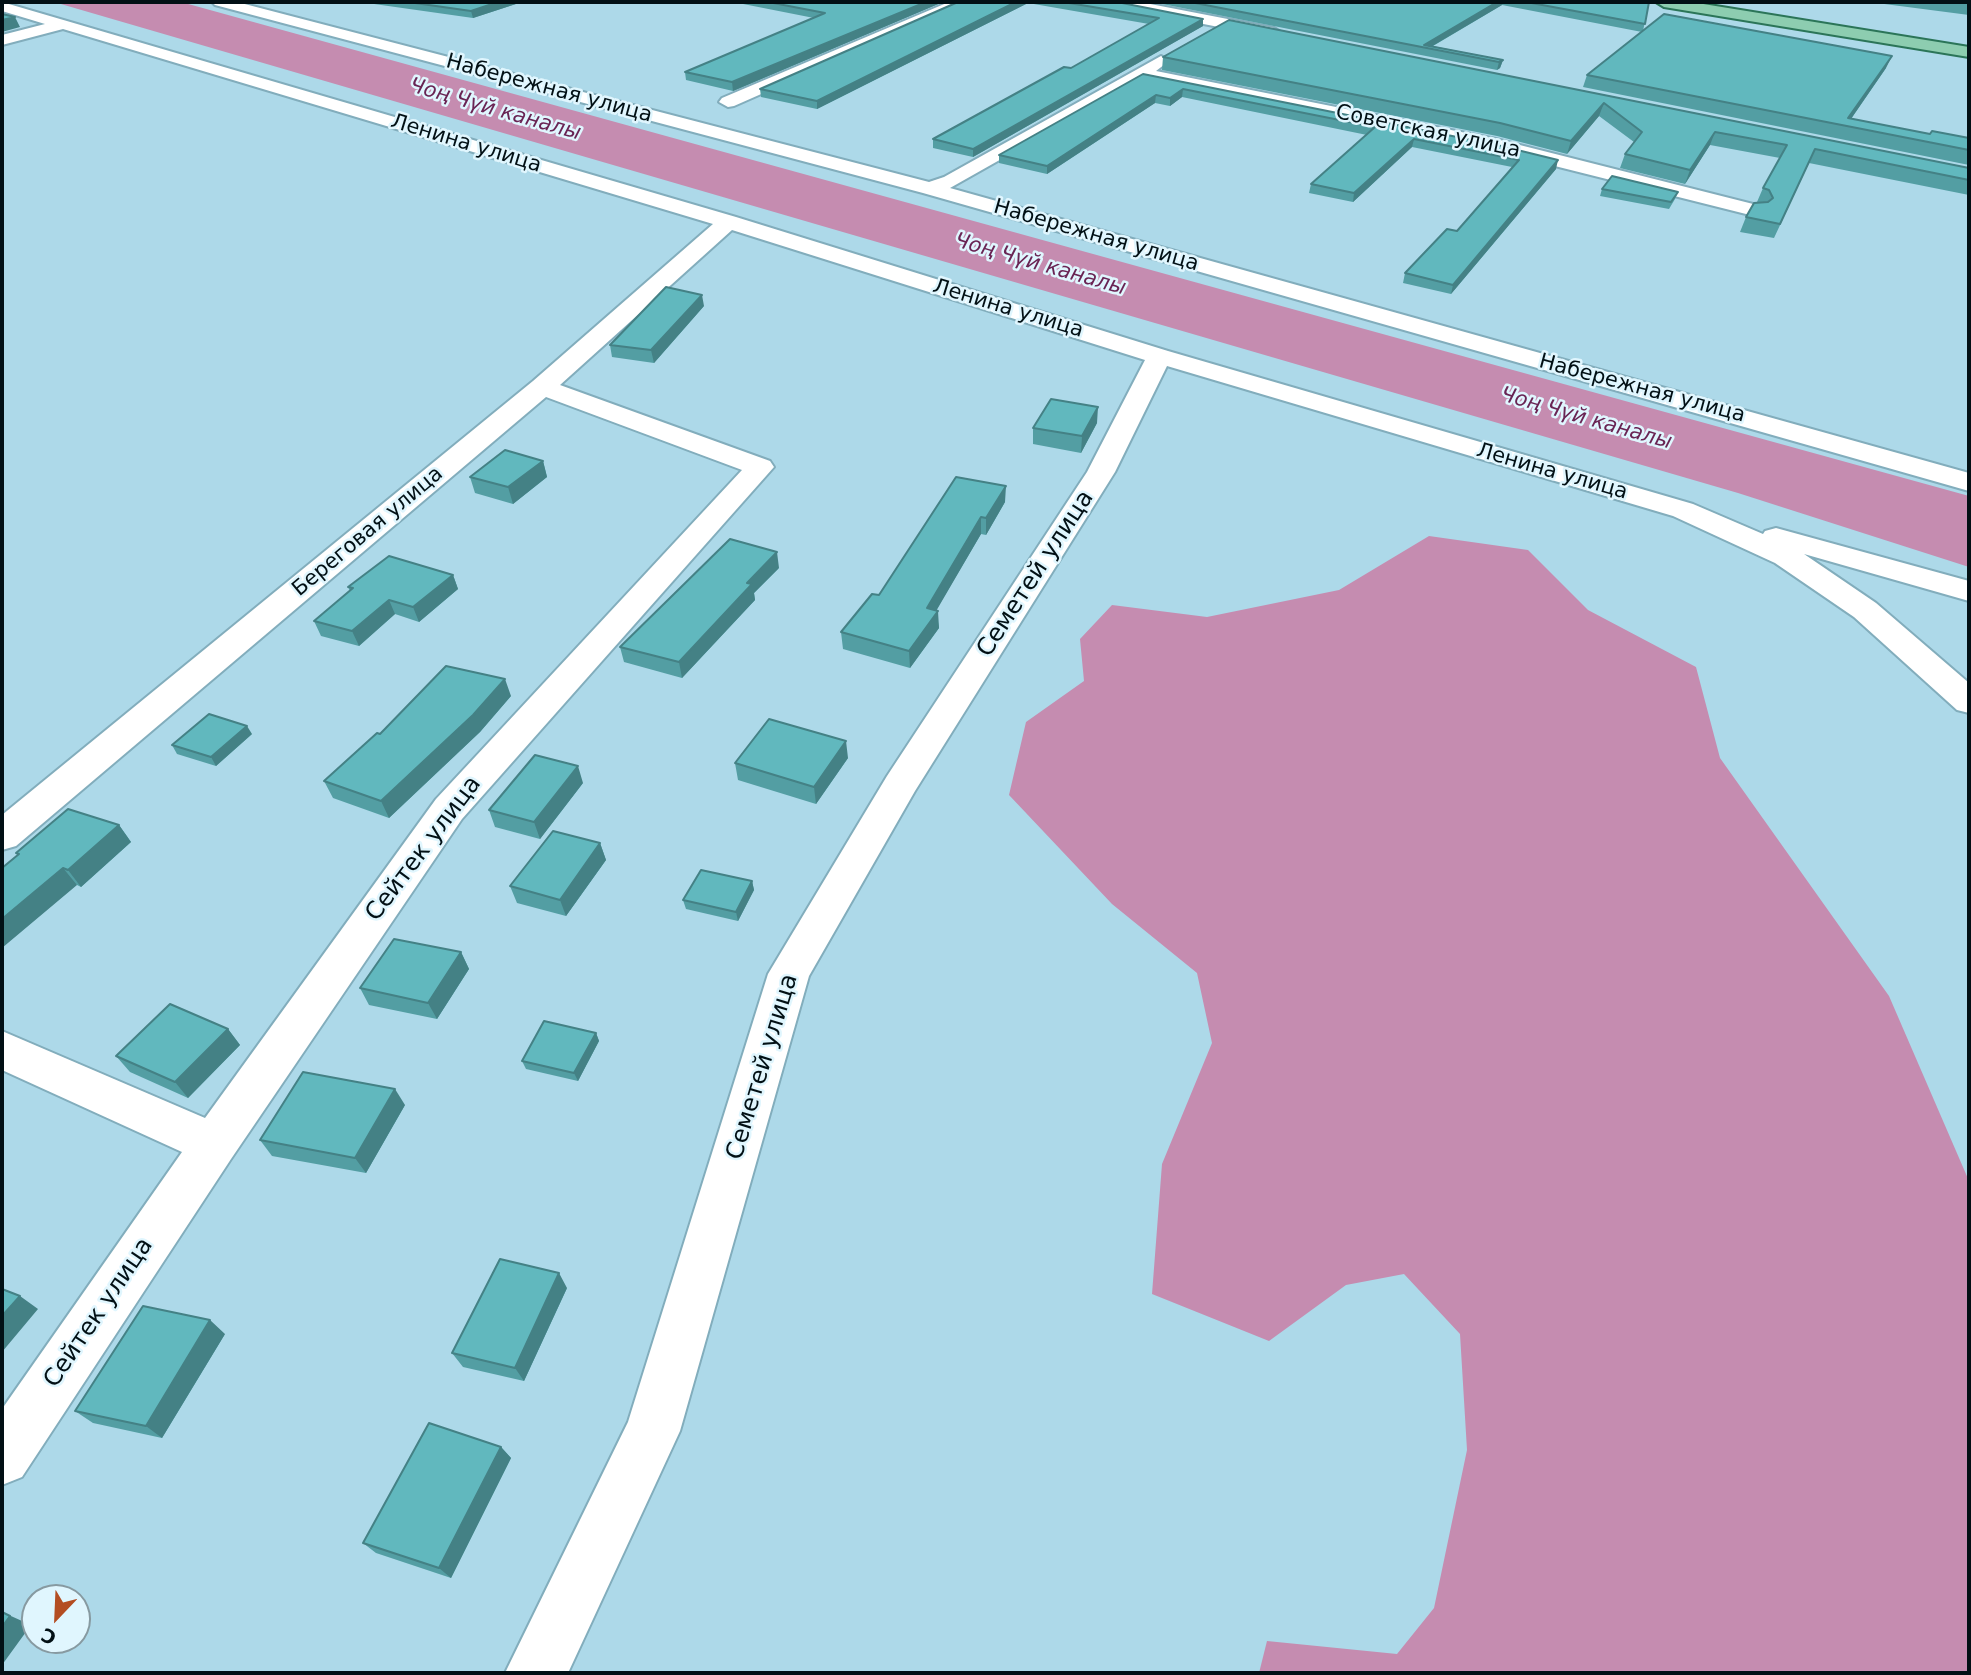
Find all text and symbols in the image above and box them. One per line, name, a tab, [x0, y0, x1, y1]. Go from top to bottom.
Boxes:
street label: Набережная улица	[443, 49, 655, 129]
water label: Чоң Чүй каналы	[406, 73, 584, 147]
street label: Советская улица	[1333, 100, 1523, 164]
street label: Ленина улица	[388, 109, 544, 179]
street label: Набережная улица	[991, 195, 1201, 277]
water label: Чоң Чүй каналы	[951, 228, 1129, 302]
street label: Ленина улица	[930, 274, 1086, 344]
street label: Набережная улица	[1536, 349, 1748, 429]
water label: Чоң Чүй каналы	[1497, 382, 1675, 456]
street label: Ленина улица	[1474, 438, 1630, 506]
street label: Береговая улица	[288, 462, 448, 602]
street label: Семетей улица	[971, 485, 1101, 663]
street label: Сейтек улица	[360, 771, 488, 927]
street label: Семетей улица	[721, 971, 805, 1163]
street label: Сейтек улица	[38, 1233, 160, 1393]
north arrow	[21, 1584, 91, 1654]
text: С	[38, 1624, 59, 1649]

